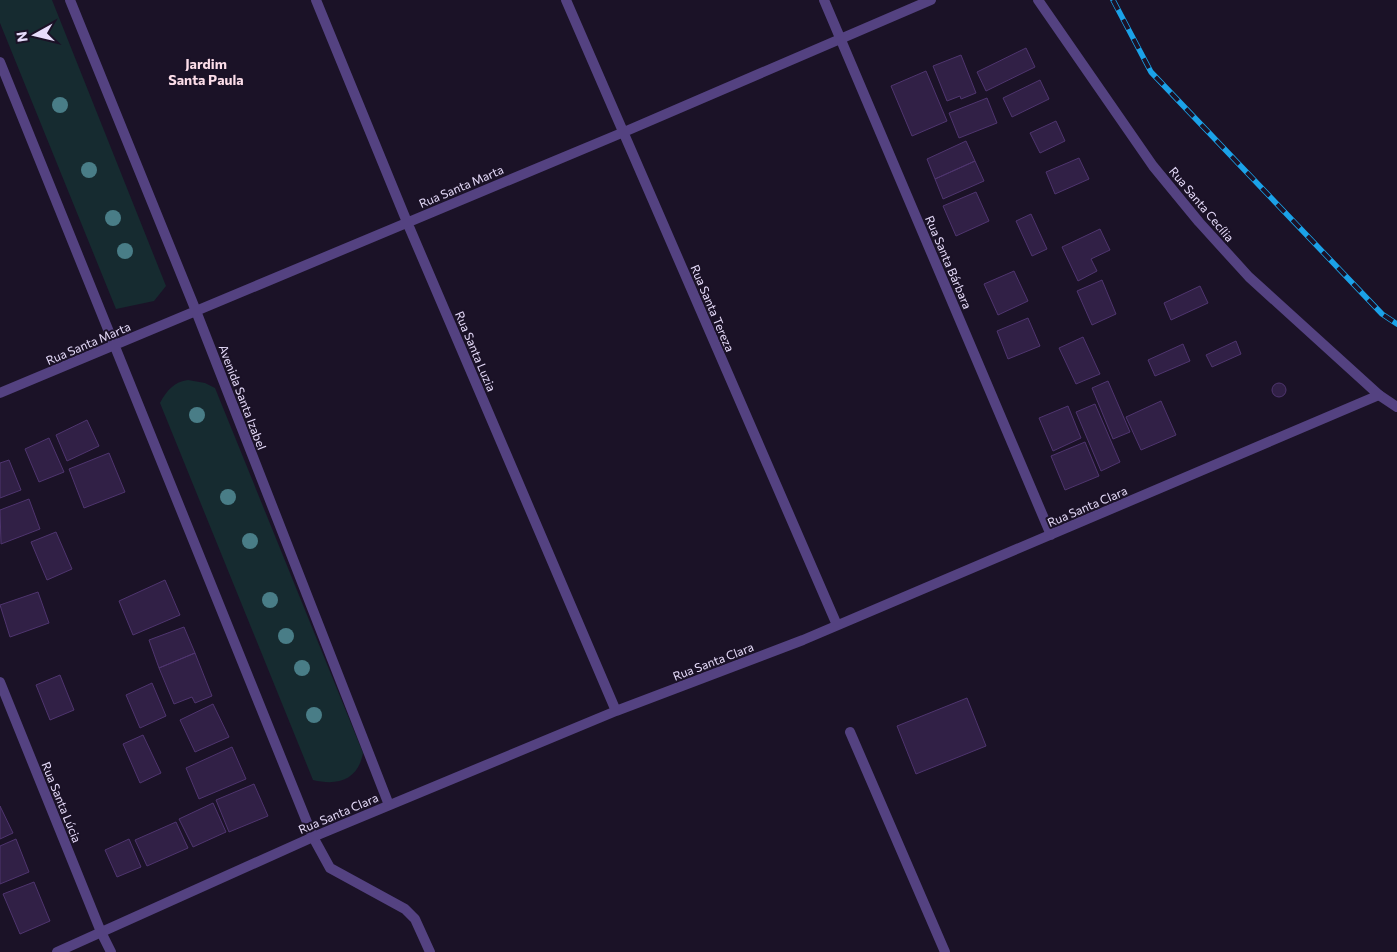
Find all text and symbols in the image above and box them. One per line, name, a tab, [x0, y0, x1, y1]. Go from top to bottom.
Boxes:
north arrow	[10, 10, 60, 60]
text: N	[12, 30, 31, 43]
district label: Jardim Santa Paula	[168, 55, 244, 88]
street label: Rua Santa Marta	[417, 162, 505, 210]
street label: Rua Santa Cecília	[1167, 164, 1237, 244]
street label: Rua Santa Bárbara	[923, 213, 975, 311]
street label: Rua Santa Tereza	[688, 262, 738, 354]
street label: Rua Santa Luzia	[453, 309, 499, 393]
street label: Rua Santa Marta	[44, 319, 132, 367]
street label: Avenida Santa Izabel	[217, 343, 269, 451]
street label: Rua Santa Clara	[1045, 483, 1129, 529]
street label: Rua Santa Clara	[671, 639, 755, 683]
street label: Rua Santa Lúcia	[39, 760, 85, 844]
street label: Rua Santa Clara	[296, 790, 380, 836]

